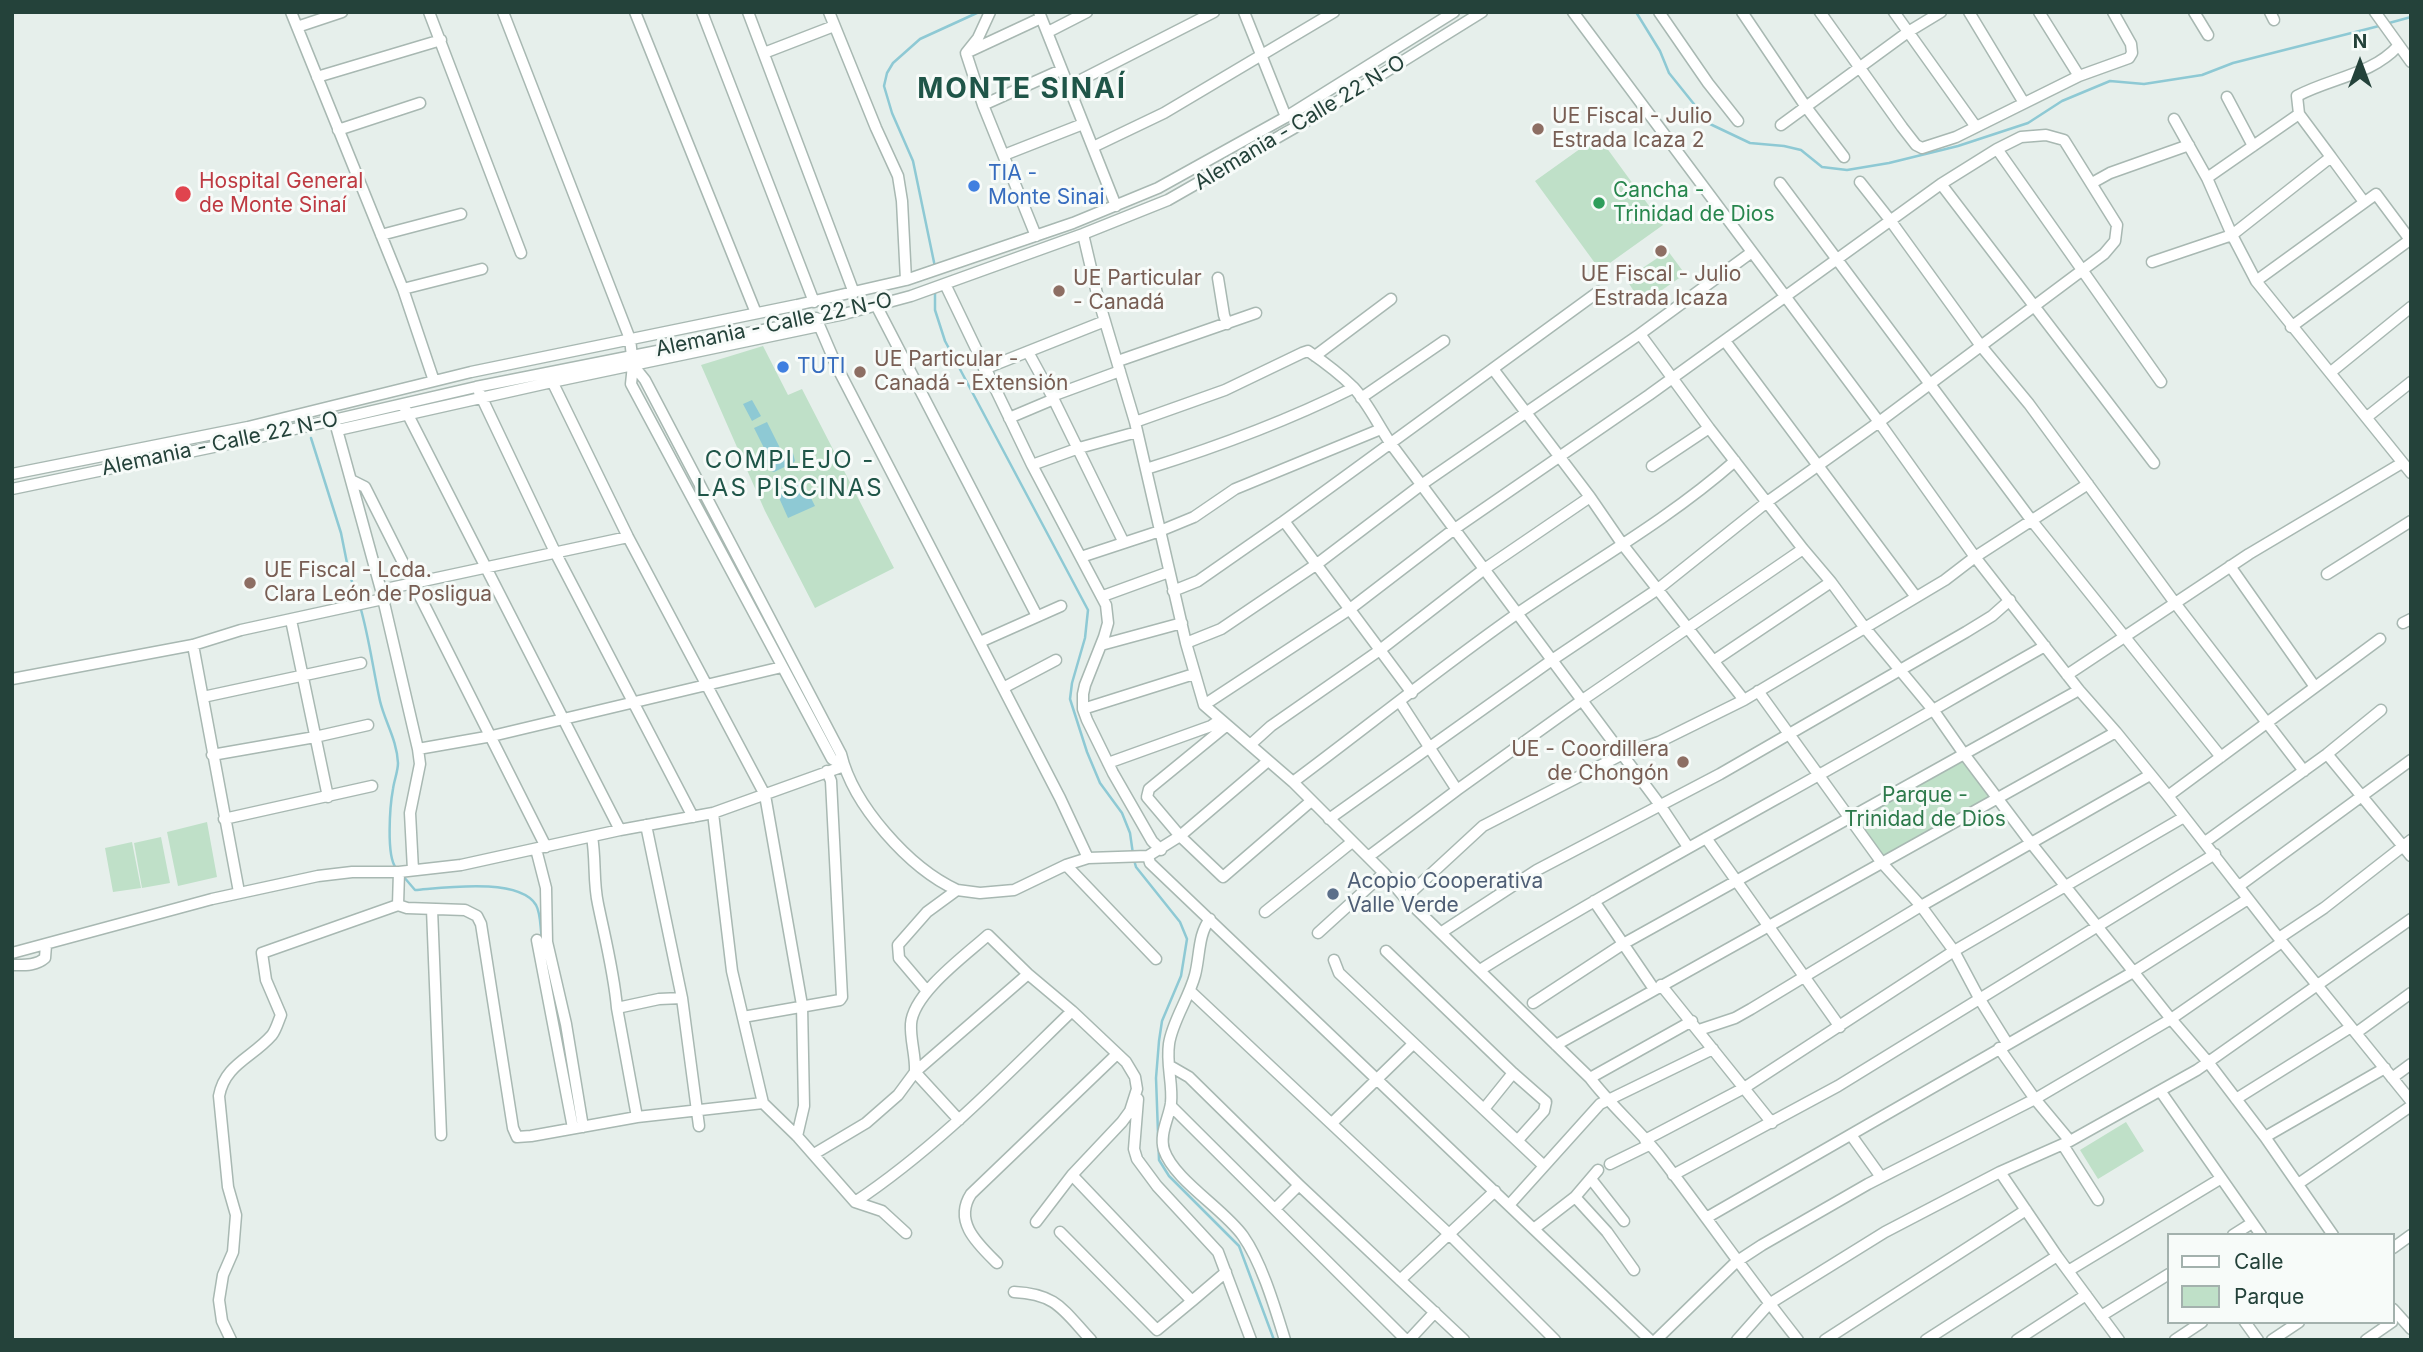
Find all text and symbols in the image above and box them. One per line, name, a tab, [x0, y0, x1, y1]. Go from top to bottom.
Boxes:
north arrow	[2325, 28, 2395, 98]
text: N	[2353, 30, 2367, 53]
street label: Alemania - Calle 22 N-O	[1190, 50, 1410, 196]
district label: MONTE SINAÍ	[919, 73, 1125, 107]
place label: UE Fiscal - Julio Estrada Icaza 2	[1552, 104, 1712, 154]
marker: UE Fiscal - Julio Estrada Icaza 2	[1530, 121, 1546, 137]
place label: TIA - Monte Sinai	[988, 161, 1105, 211]
place label: Hospital General de Monte Sinaí	[199, 169, 363, 219]
marker: TIA - Monte Sinai	[966, 178, 982, 194]
place label: Cancha - Trinidad de Dios	[1613, 178, 1775, 228]
marker: Hospital General de Monte Sinaí	[173, 184, 193, 204]
marker: Cancha - Trinidad de Dios	[1591, 195, 1607, 211]
marker: UE Fiscal - Julio Estrada Icaza	[1653, 243, 1669, 259]
place label: UE Fiscal - Julio Estrada Icaza	[1581, 262, 1741, 312]
place label: UE Particular - Canadá	[1073, 266, 1202, 316]
marker: UE Particular - Canadá	[1051, 283, 1067, 299]
street label: Alemania - Calle 22 N-O	[653, 288, 895, 362]
place label: UE Particular - Canadá - Extensión	[874, 347, 1068, 397]
place label: TUTI	[797, 354, 845, 380]
marker: TUTI	[775, 359, 791, 375]
marker: UE Particular - Canadá - Extensión	[852, 364, 868, 380]
street label: Alemania - Calle 22 N-O	[99, 407, 341, 481]
district label: COMPLEJO - LAS PISCINAS	[698, 447, 882, 503]
place label: UE Fiscal - Lcda. Clara León de Posligua	[264, 558, 492, 608]
marker: UE Fiscal - Lcda. Clara León de Posligua	[242, 575, 258, 591]
place label: UE - Coordillera de Chongón	[1511, 737, 1669, 787]
marker: UE - Coordillera de Chongón	[1675, 754, 1691, 770]
park label: Parque - Trinidad de Dios	[1844, 783, 2006, 833]
place label: Acopio Cooperativa Valle Verde	[1347, 869, 1543, 919]
marker: Acopio Cooperativa Valle Verde	[1325, 886, 1341, 902]
legend	[2168, 1233, 2395, 1324]
text: Calle	[2234, 1249, 2284, 1274]
text: Parque	[2234, 1284, 2304, 1309]

